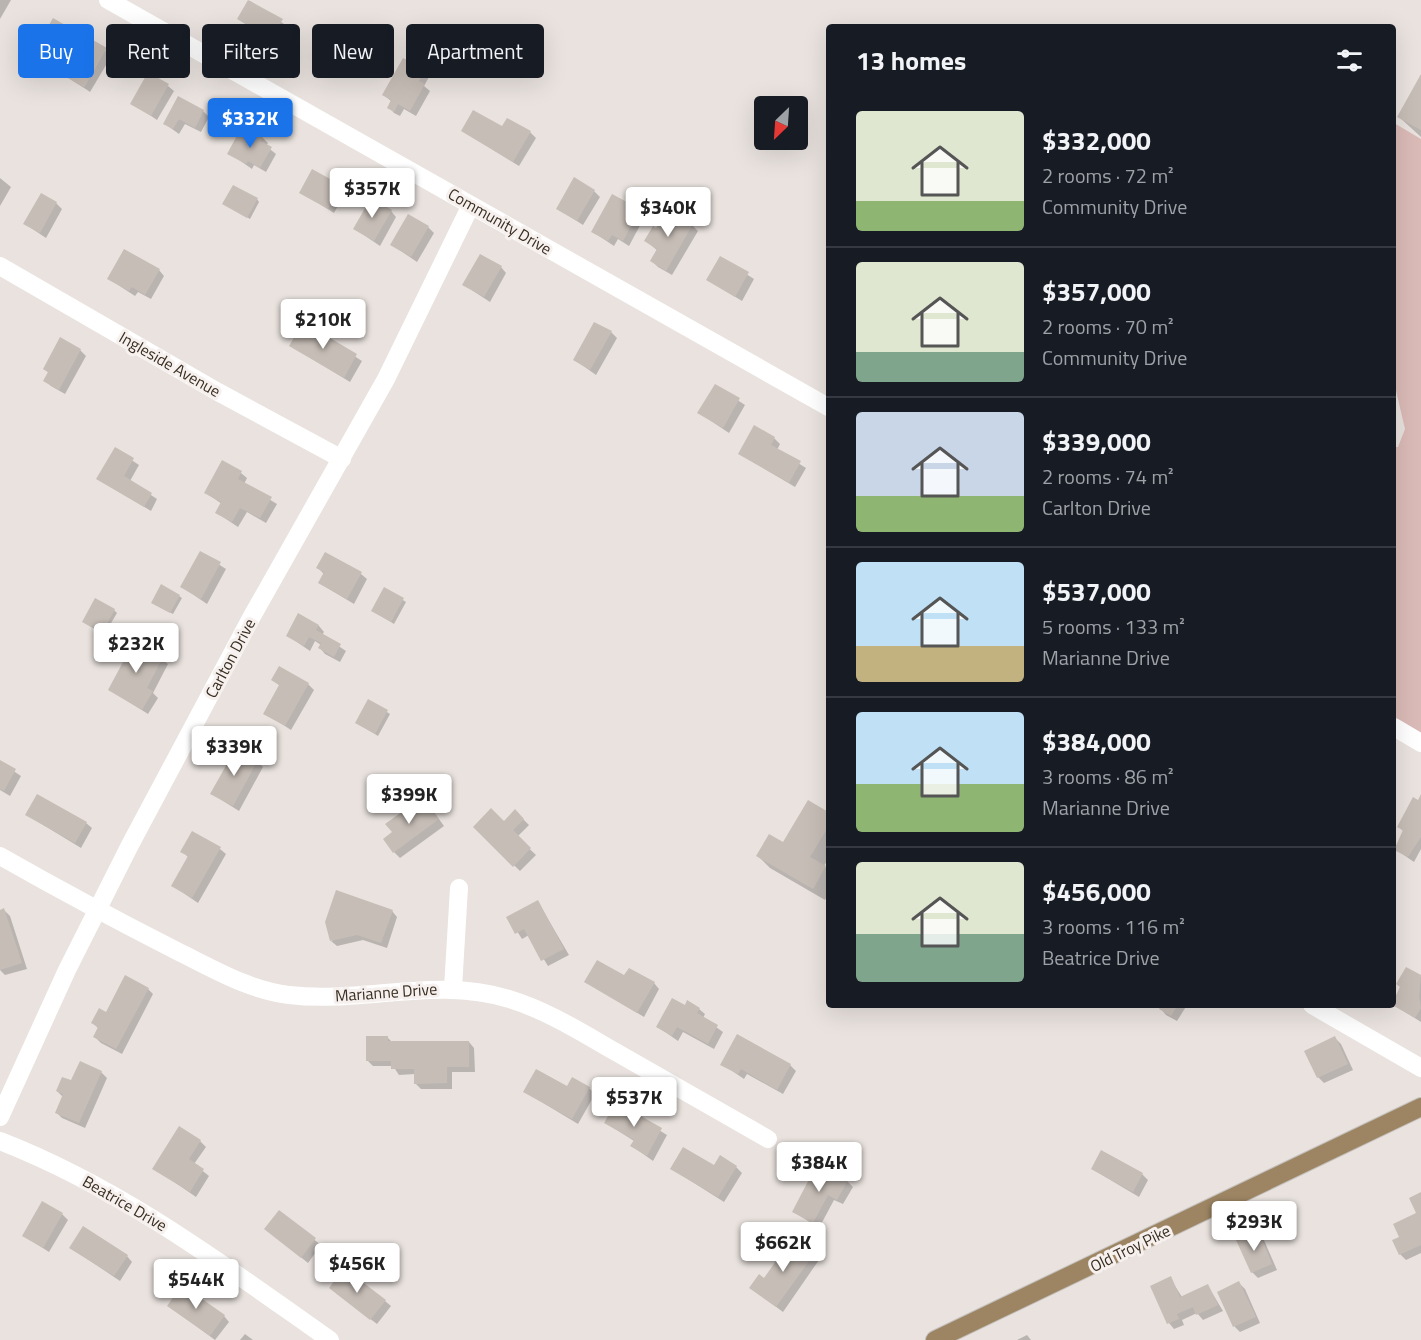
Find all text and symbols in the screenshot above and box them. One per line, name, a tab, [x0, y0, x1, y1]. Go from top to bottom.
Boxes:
chip: Buy	[18, 24, 94, 78]
chip: Rent	[106, 24, 190, 78]
chip: Filters	[202, 24, 300, 78]
chip: New	[312, 24, 394, 78]
chip: Apartment	[406, 24, 544, 78]
text: 13 homes	[856, 41, 966, 80]
icon: filters	[1333, 44, 1366, 77]
north arrow	[754, 96, 808, 150]
map controls	[754, 96, 808, 150]
pin: $332K	[208, 98, 292, 149]
text: $332K	[222, 102, 278, 133]
text: $332,000	[1042, 121, 1151, 160]
icon: home	[904, 135, 976, 207]
text: 2 rooms · 72 m²	[1042, 160, 1174, 191]
pin: $357K	[330, 168, 414, 219]
text: $357K	[344, 172, 400, 203]
street label: Community Drive	[444, 182, 556, 260]
pin: $340K	[626, 187, 710, 238]
text: $340K	[640, 191, 696, 222]
text: Community Drive	[1042, 191, 1187, 222]
text: $357,000	[1042, 272, 1151, 311]
icon: home	[904, 286, 976, 358]
pin: $210K	[281, 299, 365, 350]
text: $210K	[295, 303, 351, 334]
text: 2 rooms · 70 m²	[1042, 311, 1174, 342]
street label: Ingleside Avenue	[115, 325, 225, 403]
text: Community Drive	[1042, 342, 1187, 373]
text: $339,000	[1042, 422, 1151, 461]
icon: home	[904, 436, 976, 508]
text: 2 rooms · 74 m²	[1042, 461, 1174, 492]
text: Carlton Drive	[1042, 492, 1151, 523]
text: $537,000	[1042, 572, 1151, 611]
icon: home	[904, 586, 976, 658]
text: 5 rooms · 133 m²	[1042, 611, 1185, 642]
street label: Carlton Drive	[199, 614, 261, 702]
pin: $232K	[94, 623, 178, 674]
text: $232K	[108, 627, 164, 658]
text: Marianne Drive	[1042, 642, 1170, 673]
text: $384,000	[1042, 722, 1151, 761]
pin: $339K	[192, 726, 276, 777]
text: $339K	[206, 730, 262, 761]
icon: home	[904, 736, 976, 808]
text: 3 rooms · 86 m²	[1042, 761, 1174, 792]
pin: $399K	[367, 774, 451, 825]
text: $399K	[381, 778, 437, 809]
text: Marianne Drive	[1042, 792, 1170, 823]
text: $456,000	[1042, 872, 1151, 911]
icon: home	[904, 886, 976, 958]
text: 3 rooms · 116 m²	[1042, 911, 1185, 942]
text: Beatrice Drive	[1042, 942, 1160, 973]
street label: Marianne Drive	[334, 976, 438, 1008]
pin: $537K	[592, 1077, 676, 1128]
text: $537K	[606, 1081, 662, 1112]
pin: $384K	[777, 1142, 861, 1193]
text: $384K	[791, 1146, 847, 1177]
street label: Beatrice Drive	[78, 1169, 172, 1237]
pin: $293K	[1212, 1201, 1296, 1252]
text: $293K	[1226, 1205, 1282, 1236]
street label: Old Troy Pike	[1086, 1218, 1174, 1278]
pin: $662K	[741, 1222, 825, 1273]
text: $662K	[755, 1226, 811, 1257]
pin: $456K	[315, 1243, 399, 1294]
text: $456K	[329, 1247, 385, 1278]
pin: $544K	[154, 1259, 238, 1310]
text: $544K	[168, 1263, 224, 1294]

